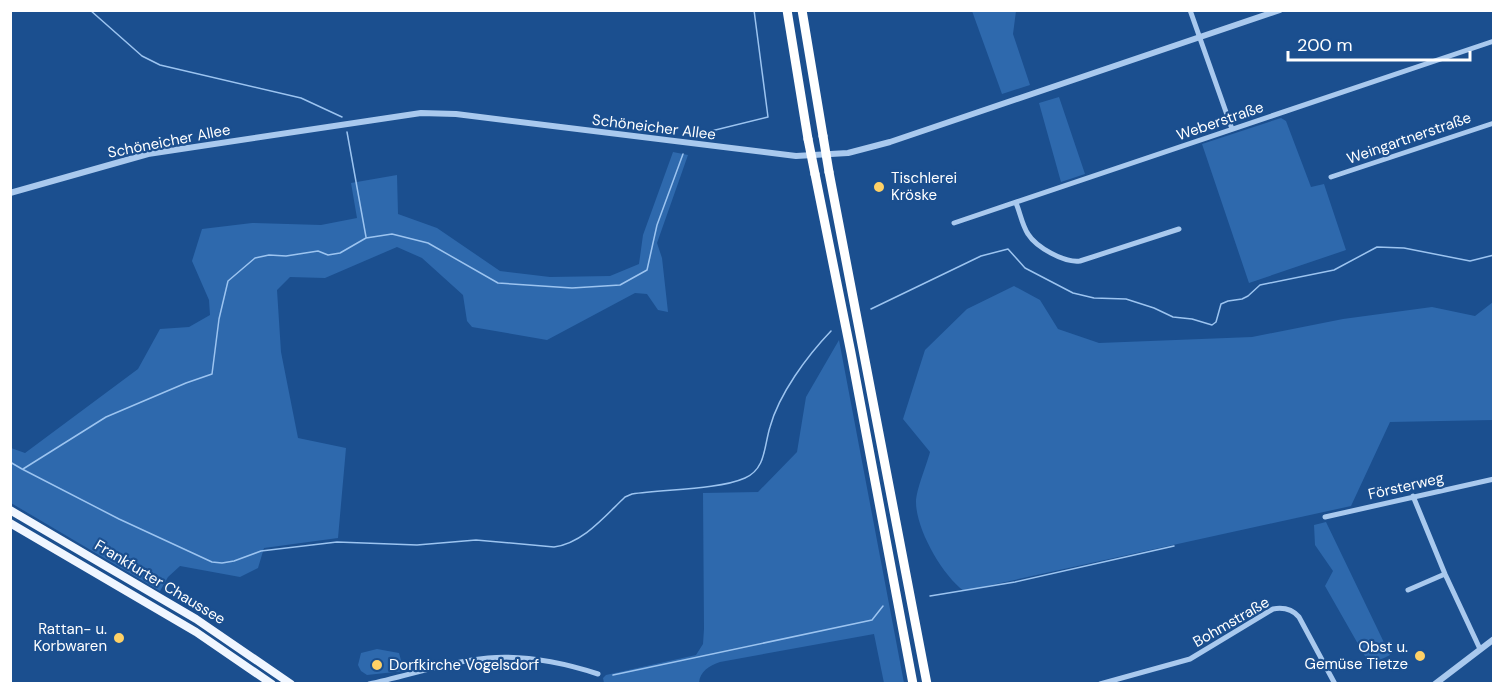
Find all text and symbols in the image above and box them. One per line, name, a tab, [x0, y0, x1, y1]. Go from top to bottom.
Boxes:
scale bar	[1288, 24, 1470, 62]
text: 200 m	[1297, 33, 1353, 57]
street label: Weberstraße	[1174, 97, 1266, 145]
street label: Weingartnerstraße	[1344, 107, 1474, 169]
street label: Schöneicher Allee	[591, 109, 717, 145]
street label: Schöneicher Allee	[106, 119, 232, 163]
place label: Tischlerei Kröske	[891, 168, 957, 205]
marker: Tischlerei Kröske	[872, 180, 886, 194]
street label: Försterweg	[1366, 468, 1446, 504]
street label: Frankfurter Chaussee	[91, 535, 229, 629]
street label: Bohmstraße	[1189, 592, 1273, 652]
place label: Rattan- u. Korbwaren	[33, 619, 107, 656]
marker: Rattan- u. Korbwaren	[112, 631, 126, 645]
place label: Obst u. Gemüse Tietze	[1305, 637, 1408, 674]
marker: Obst u. Gemüse Tietze	[1413, 649, 1427, 663]
place label: Dorfkirche Vogelsdorf	[389, 655, 539, 675]
marker: Dorfkirche Vogelsdorf	[370, 658, 384, 672]

